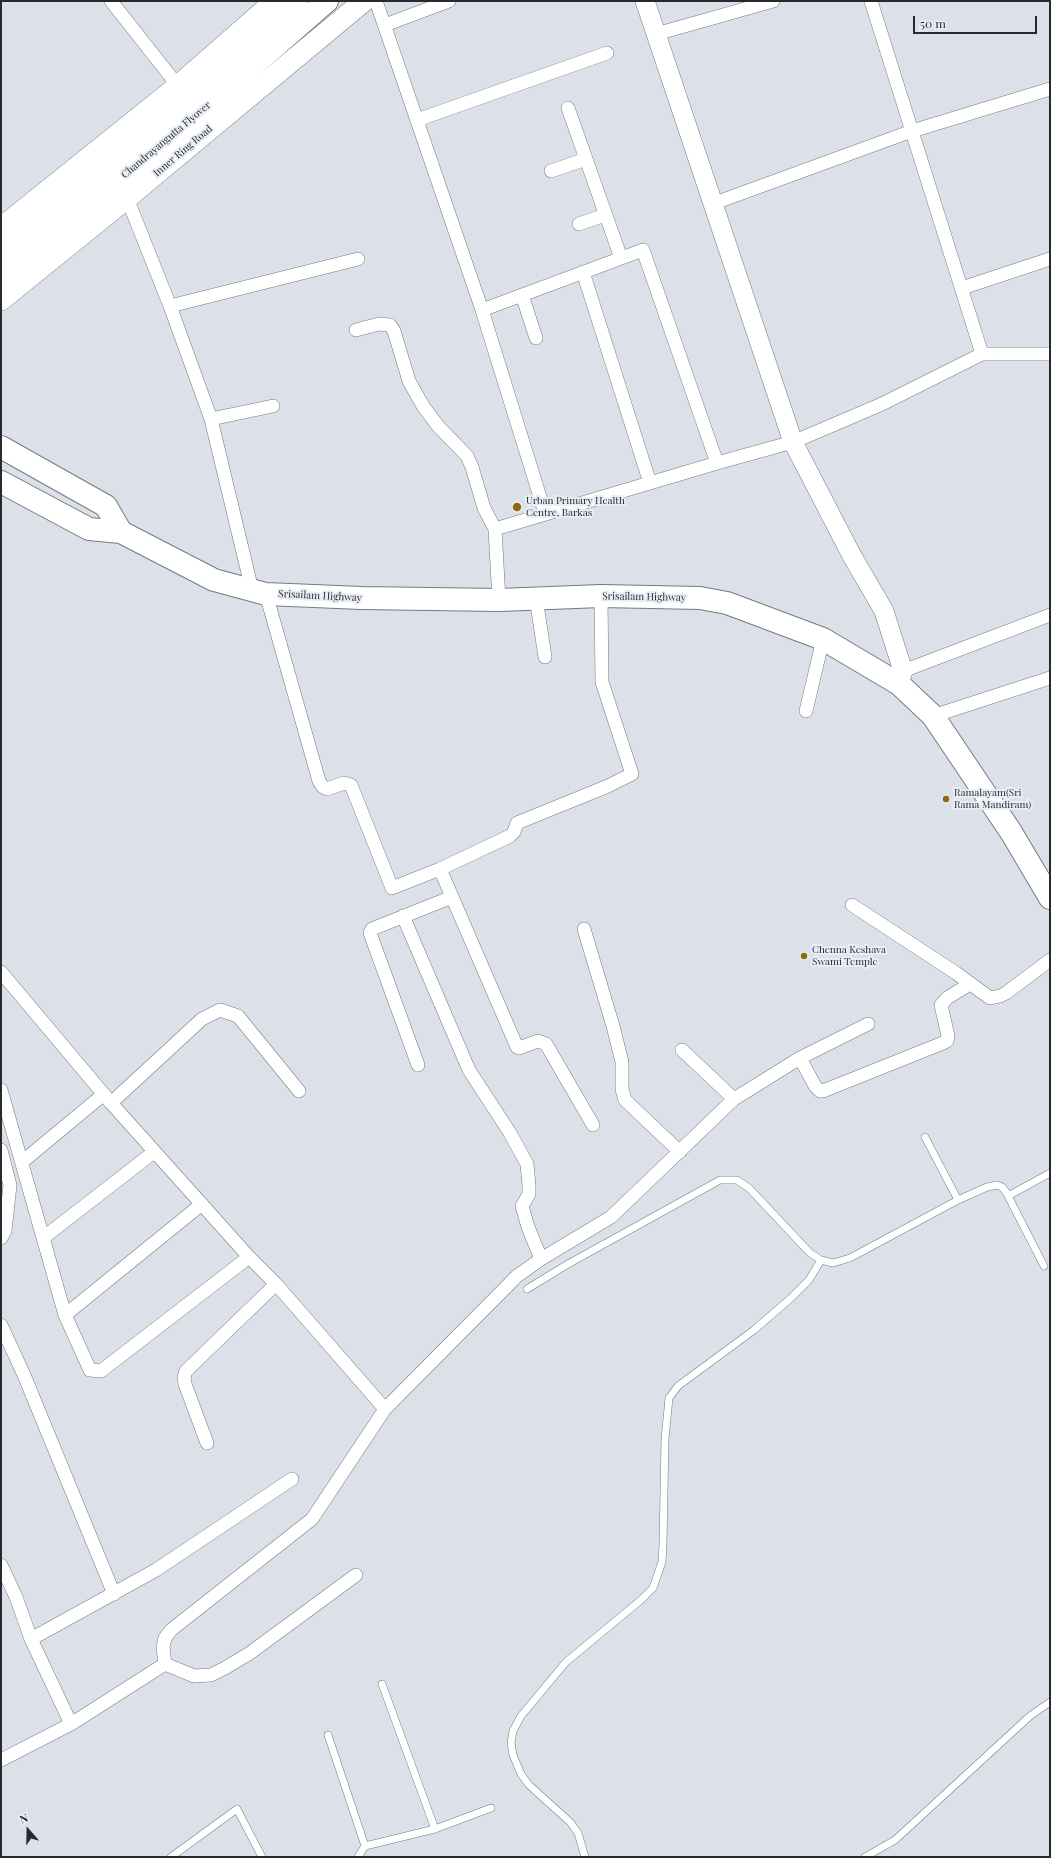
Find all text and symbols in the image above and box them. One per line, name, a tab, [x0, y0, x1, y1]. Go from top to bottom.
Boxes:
scale bar	[915, 8, 1039, 34]
text: 50 m	[920, 15, 946, 31]
street label: Chandrayangutta Flyover	[119, 99, 213, 181]
street label: Inner Ring Road	[151, 123, 215, 179]
place label: Urban Primary Health Centre, Barkas	[526, 495, 625, 518]
marker: Urban Primary Health Centre, Barkas	[511, 501, 523, 513]
street label: Srisailam Highway	[278, 588, 362, 604]
street label: Srisailam Highway	[602, 590, 686, 604]
place label: Ramalayam(Sri Rama Mandiram)	[954, 787, 1031, 810]
marker: Ramalayam(Sri Rama Mandiram)	[941, 794, 951, 804]
place label: Chenna Keshava Swami Temple	[812, 944, 886, 968]
marker: Chenna Keshava Swami Temple	[799, 951, 809, 961]
north arrow	[8, 1810, 48, 1850]
text: N	[17, 1810, 30, 1827]

